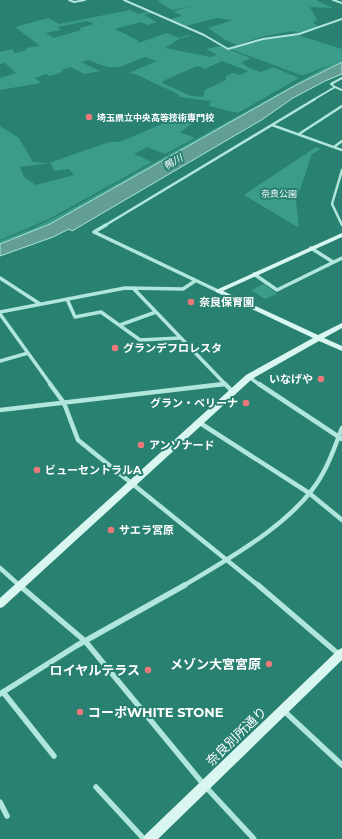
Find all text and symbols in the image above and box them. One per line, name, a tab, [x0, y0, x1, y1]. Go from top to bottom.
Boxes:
marker: 埼玉県立中央高等技術専門校	[84, 112, 94, 122]
place label: 埼玉県立中央高等技術専門校	[96, 112, 215, 123]
water label: 鴨川	[161, 151, 186, 173]
park label: 奈良公園	[261, 188, 297, 199]
place label: 奈良保育園	[199, 295, 254, 309]
marker: 奈良保育園	[186, 297, 196, 307]
place label: グランデフロレスタ	[123, 341, 222, 355]
marker: グランデフロレスタ	[110, 343, 120, 353]
place label: いなげや	[269, 372, 313, 386]
marker: いなげや	[316, 374, 326, 384]
place label: グラン・ベリーナ	[150, 396, 238, 410]
marker: グラン・ベリーナ	[241, 398, 251, 408]
place label: アンソナード	[149, 438, 215, 452]
marker: アンソナード	[136, 440, 146, 450]
place label: ビューセントラルA	[45, 463, 142, 477]
marker: ビューセントラルA	[32, 465, 42, 475]
place label: サエラ宮原	[119, 523, 174, 537]
marker: サエラ宮原	[106, 525, 116, 535]
place label: メゾン大宮宮原	[170, 656, 261, 672]
marker: メゾン大宮宮原	[264, 659, 274, 669]
place label: ロイヤルテラス	[50, 662, 140, 678]
marker: ロイヤルテラス	[143, 665, 153, 675]
street label: 奈良別所通り	[202, 703, 270, 769]
place label: コーポWHITE STONE	[88, 704, 224, 720]
marker: コーポWHITE STONE	[75, 707, 85, 717]

